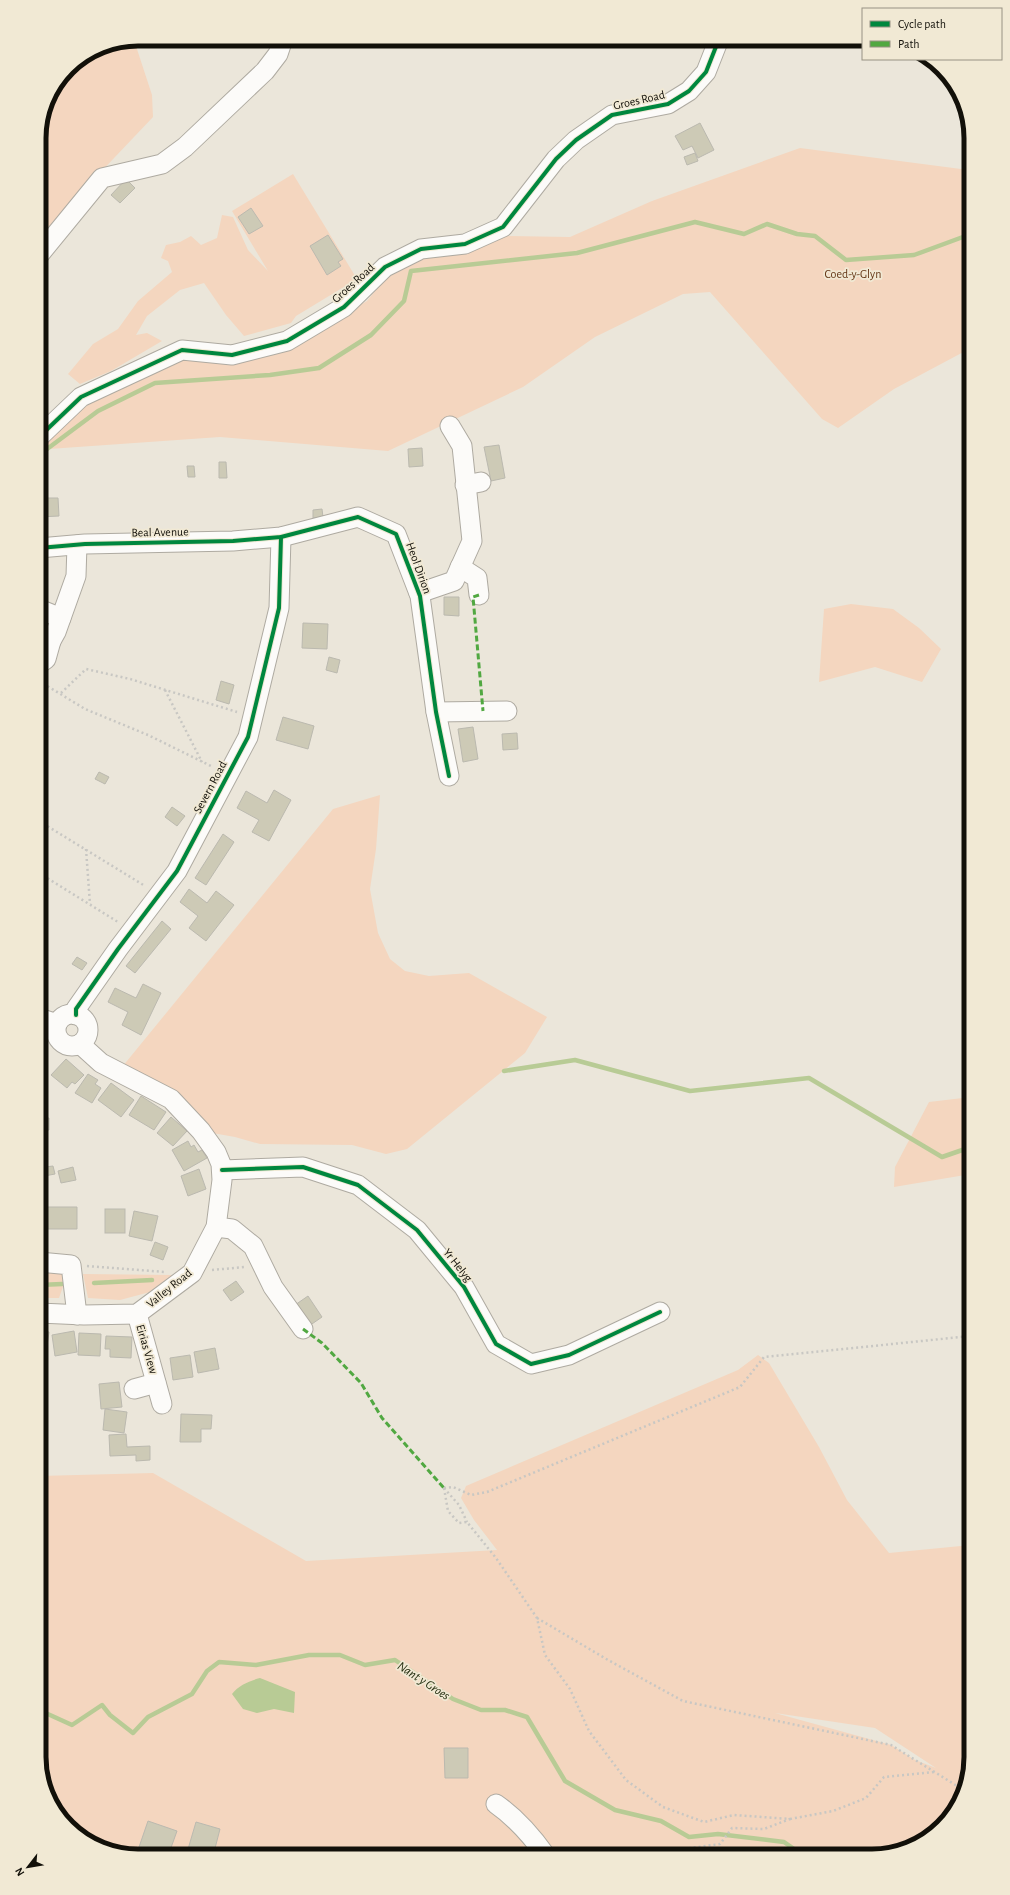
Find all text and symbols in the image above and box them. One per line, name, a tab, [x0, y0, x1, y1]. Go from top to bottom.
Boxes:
legend	[862, 8, 1002, 60]
text: Cycle path	[898, 18, 946, 31]
text: Path	[898, 38, 920, 50]
street label: Groes Road	[612, 88, 666, 112]
street label: Groes Road	[329, 261, 377, 305]
park label: Coed-y-Glyn	[825, 268, 881, 281]
street label: Beal Avenue	[131, 526, 189, 538]
street label: Heol Dirion	[404, 541, 434, 595]
street label: Severn Road	[191, 759, 229, 815]
street label: Yr Helyg	[440, 1246, 475, 1285]
street label: Valley Road	[144, 1266, 194, 1310]
street label: Eirias View	[134, 1323, 160, 1375]
water label: Nant y Groes	[395, 1660, 452, 1703]
north arrow	[8, 1847, 48, 1887]
text: N	[13, 1866, 27, 1878]

